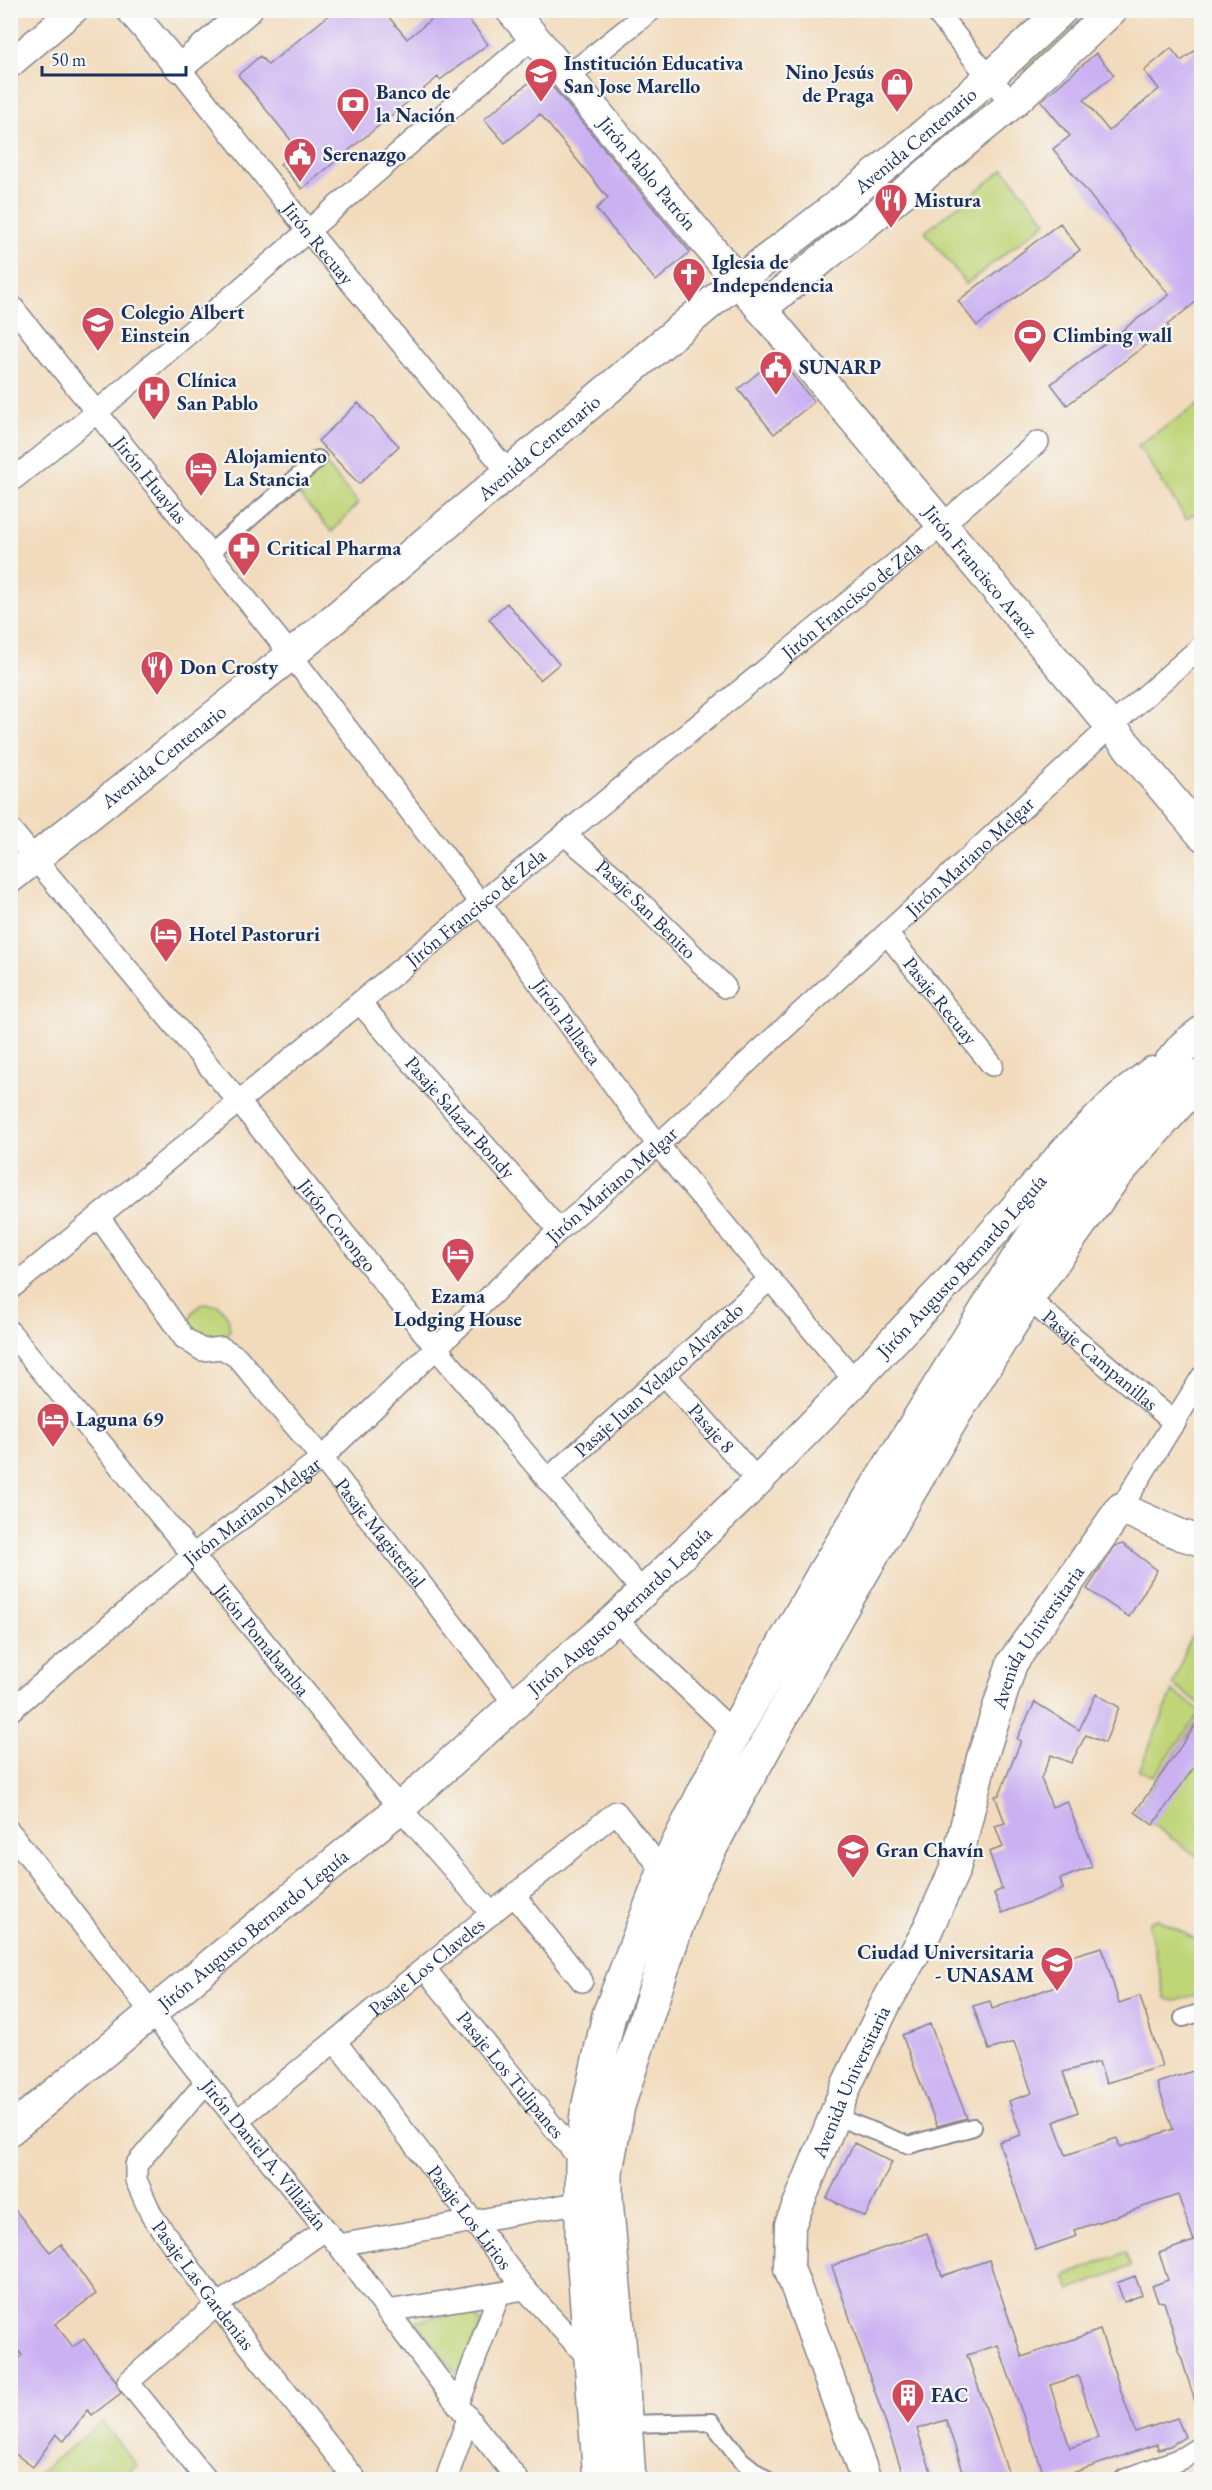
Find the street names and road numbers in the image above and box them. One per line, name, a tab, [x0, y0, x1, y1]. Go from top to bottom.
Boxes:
street label: Avenida Centenario	[848, 81, 982, 200]
street label: Jirón Pablo Patrón	[591, 109, 703, 236]
street label: Jirón Recuay	[276, 195, 360, 290]
street label: Avenida Centenario	[471, 388, 606, 507]
street label: Jirón Huaylas	[106, 429, 194, 529]
street label: Jirón Francisco Araoz	[917, 498, 1044, 643]
street label: Jirón Francisco de Zela	[774, 534, 927, 666]
street label: Avenida Centenario	[95, 698, 232, 814]
street label: Jirón Mariano Melgar	[899, 790, 1040, 924]
street label: Jirón Francisco de Zela	[398, 842, 551, 974]
street label: Pasaje San Benito	[590, 854, 702, 964]
street label: Pasaje Recuay	[897, 951, 984, 1050]
street label: Jirón Pallasca	[526, 972, 608, 1070]
street label: Pasaje Salazar Bondy	[399, 1050, 521, 1185]
street label: Jirón Mariano Melgar	[539, 1120, 683, 1250]
street label: Jirón Augusto Bernardo Leguía	[869, 1168, 1052, 1365]
street label: Jirón Corongo	[291, 1171, 383, 1277]
street label: Pasaje Juan Velazco Alvarado	[568, 1296, 749, 1463]
street label: Pasaje Campanillas	[1037, 1304, 1164, 1416]
street label: Pasaje 8	[683, 1398, 741, 1459]
street label: Jirón Mariano Melgar	[176, 1450, 326, 1572]
street label: Pasaje Magisterial	[329, 1472, 432, 1593]
street label: Jirón Augusto Bernardo Leguía	[520, 1520, 717, 1702]
street label: Avenida Universitaria	[985, 1560, 1090, 1713]
street label: Jirón Pomabamba	[207, 1577, 316, 1701]
street label: Jirón Augusto Bernardo Leguía	[150, 1843, 354, 2017]
street label: Pasaje Los Claveles	[363, 1911, 490, 2022]
street label: Avenida Universitaria	[805, 2001, 896, 2163]
street label: Pasaje Los Tulipanes	[451, 2005, 570, 2144]
street label: Jirón Daniel A. Villaizán	[195, 2072, 334, 2236]
street label: Pasaje Los Lirios	[422, 2160, 518, 2275]
street label: Pasaje Las Gardenias	[146, 2215, 261, 2355]

